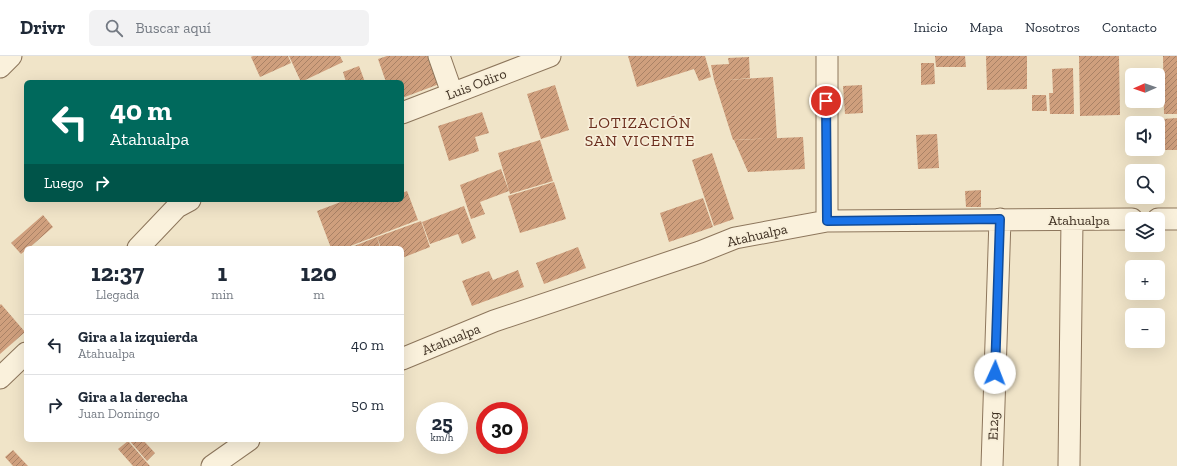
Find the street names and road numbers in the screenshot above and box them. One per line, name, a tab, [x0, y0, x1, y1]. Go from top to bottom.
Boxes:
street label: Luis Odiro	[443, 65, 509, 104]
street label: Atahualpa	[1048, 212, 1110, 229]
street label: Atahualpa	[725, 220, 789, 251]
street label: Atahualpa	[419, 320, 483, 359]
street label: E12g	[985, 411, 1003, 441]

